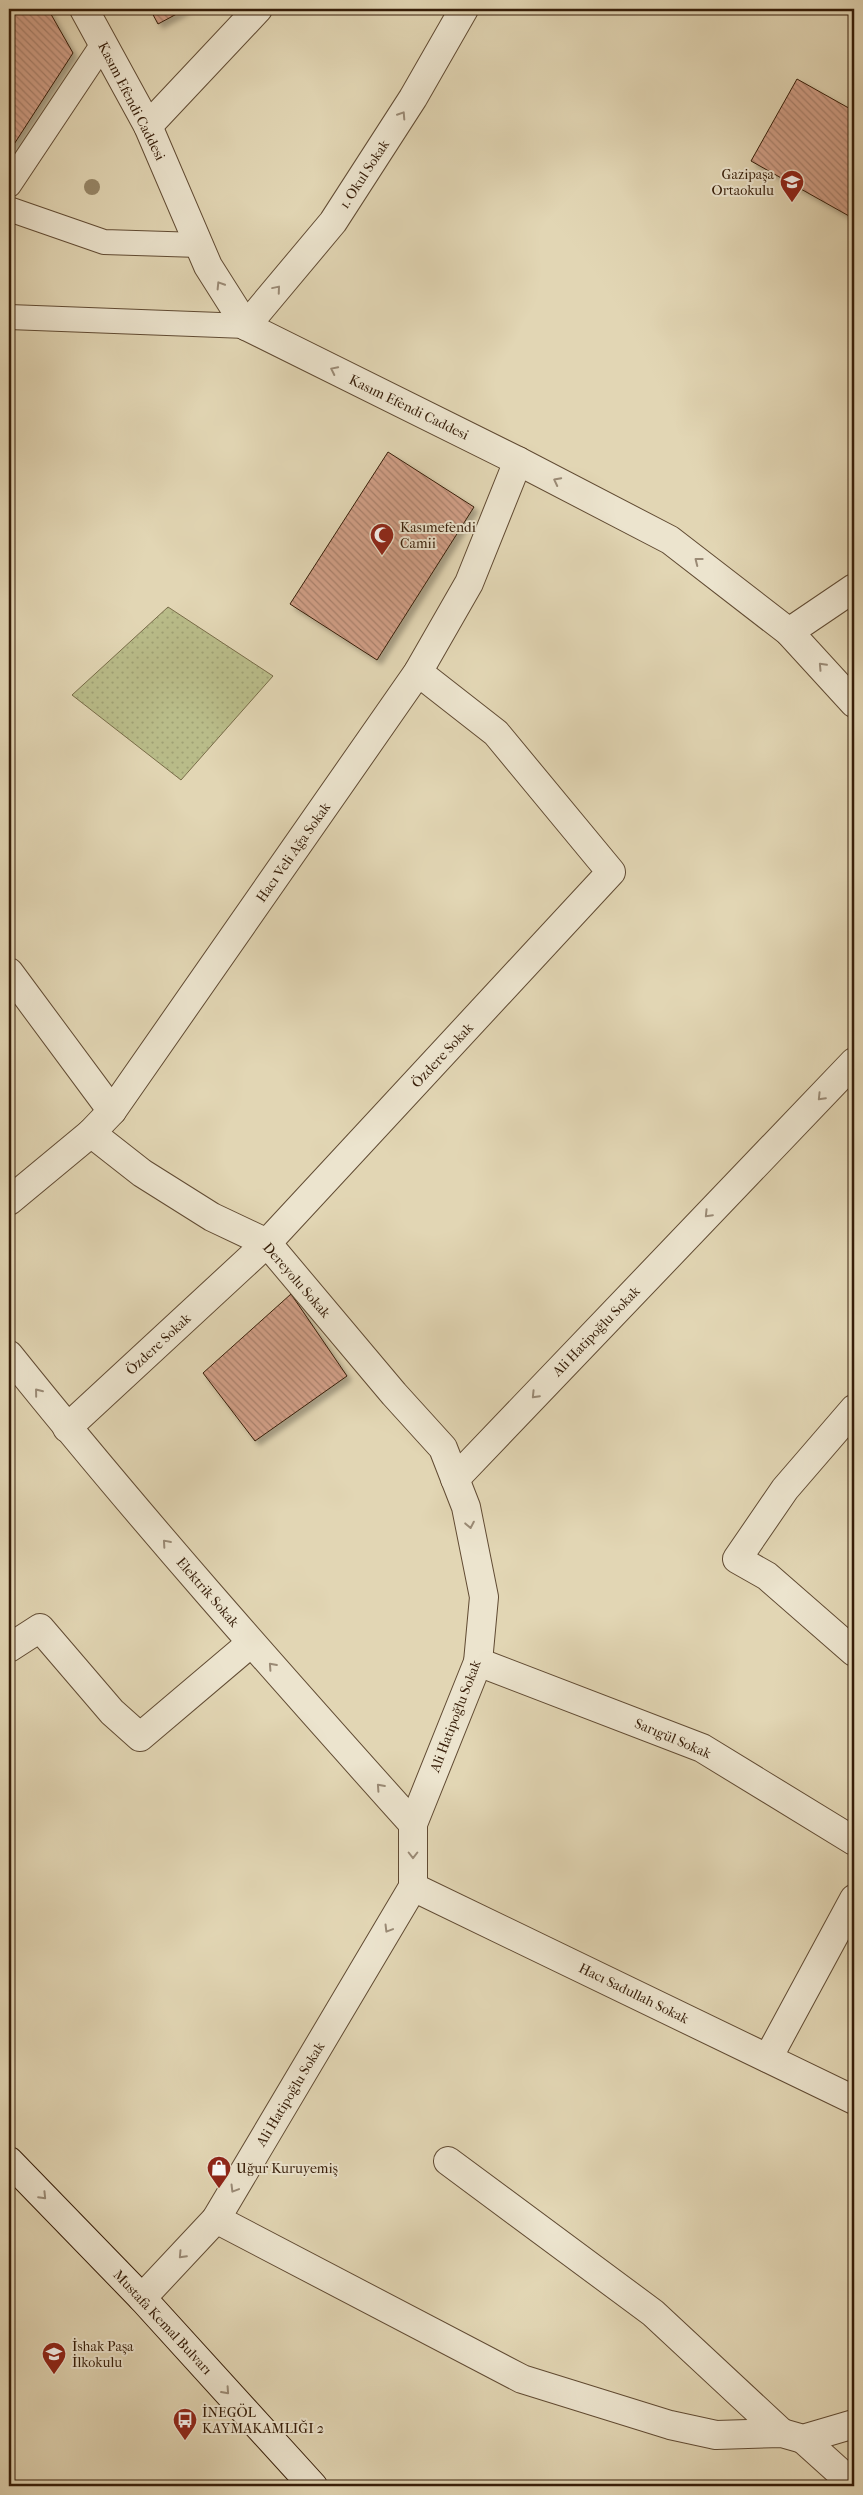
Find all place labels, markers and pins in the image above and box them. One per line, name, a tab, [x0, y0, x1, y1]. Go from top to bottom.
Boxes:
place label: Gazipaşa Ortaokulu	[712, 166, 775, 199]
school or university icon: Gazipaşa Ortaokulu	[779, 169, 805, 203]
place label: Kasımefendi Camii	[400, 519, 476, 552]
mosque icon: Kasımefendi Camii	[369, 522, 395, 556]
shop icon: Uğur Kuruyemiş	[206, 2155, 232, 2189]
place label: Uğur Kuruyemiş	[236, 2160, 338, 2177]
place label: İshak Paşa İlkokulu	[72, 2338, 134, 2371]
school or university icon: İshak Paşa İlkokulu	[41, 2341, 67, 2375]
place label: İNEGÖL KAYMAKAMLIĞI 2	[202, 2403, 324, 2437]
bus stop icon: İNEGÖL KAYMAKAMLIĞI 2	[172, 2407, 198, 2441]

